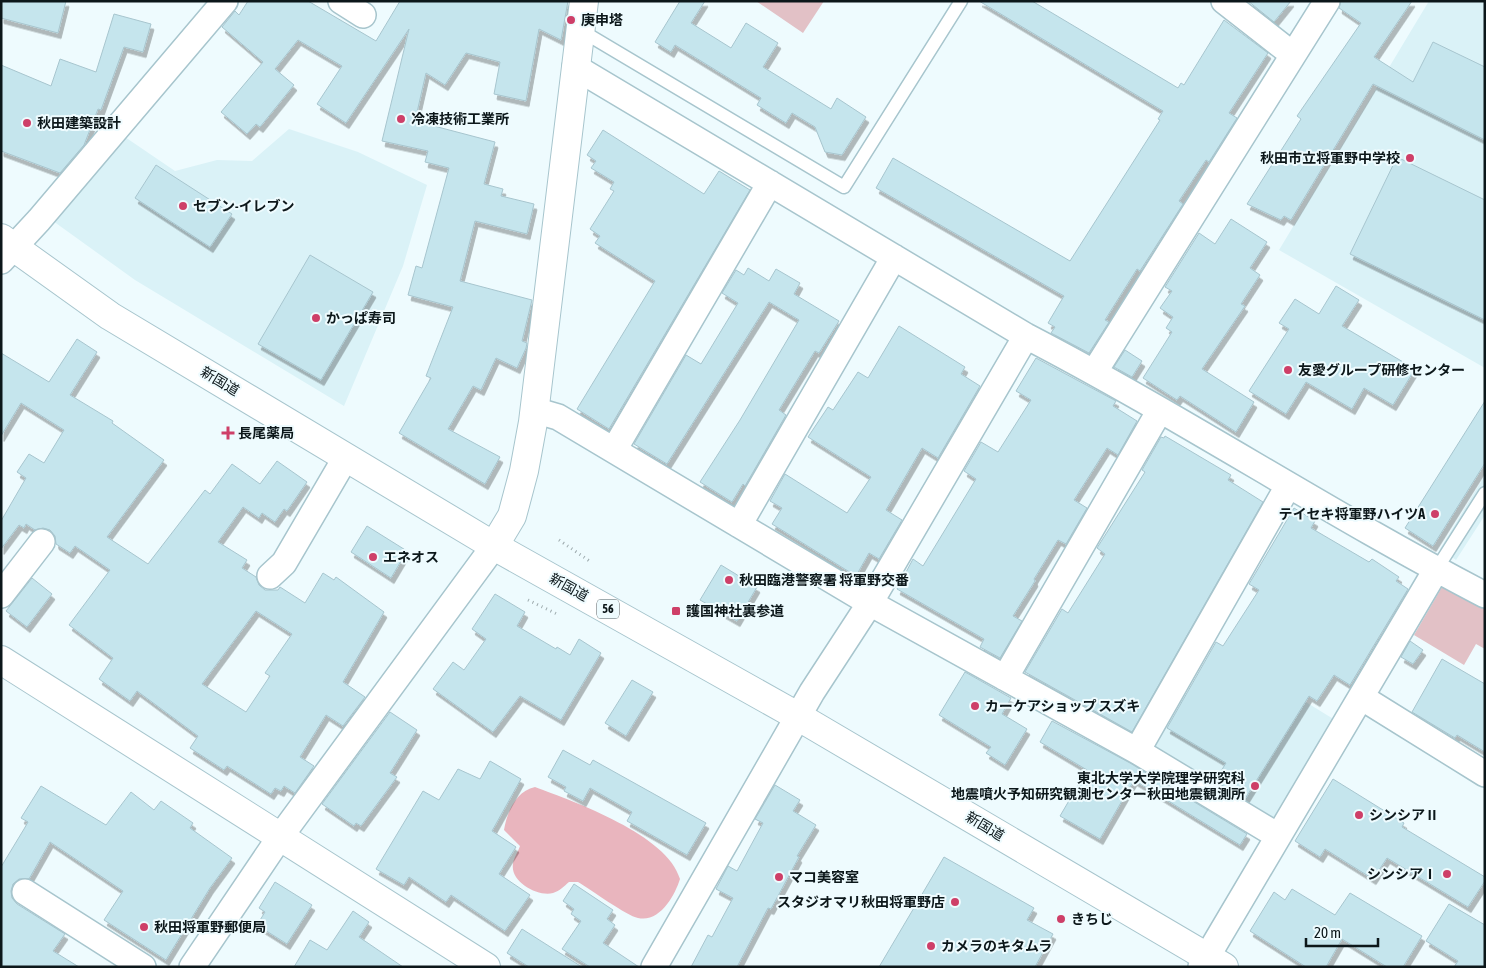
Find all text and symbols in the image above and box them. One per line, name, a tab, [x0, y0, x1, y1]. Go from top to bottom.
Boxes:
place label: 庚申塔	[581, 12, 623, 28]
marker: 庚申塔	[565, 14, 577, 26]
place label: 冷凍技術工業所	[411, 111, 509, 127]
marker: 冷凍技術工業所	[395, 113, 407, 125]
place label: 秋田建築設計	[37, 115, 121, 131]
marker: 秋田建築設計	[21, 117, 33, 129]
place label: 秋田市立将軍野中学校	[1260, 150, 1400, 166]
marker: 秋田市立将軍野中学校	[1404, 152, 1416, 164]
place label: セブン-イレブン	[193, 198, 295, 214]
marker: セブン-イレブン	[177, 200, 189, 212]
place label: かっぱ寿司	[326, 310, 396, 326]
marker: かっぱ寿司	[310, 312, 322, 324]
place label: 友愛グループ研修センター	[1298, 362, 1465, 378]
street label: 新国道	[198, 363, 242, 399]
marker: 友愛グループ研修センター	[1282, 364, 1294, 376]
place label: 長尾薬局	[238, 425, 294, 441]
marker: 長尾薬局	[222, 427, 234, 439]
place label: テイセキ将軍野ハイツA	[1278, 506, 1425, 522]
marker: テイセキ将軍野ハイツA	[1429, 508, 1441, 520]
place label: エネオス	[383, 549, 439, 565]
marker: エネオス	[367, 551, 379, 563]
street label: 新国道	[547, 570, 591, 604]
place label: 秋田臨港警察署 将軍野交番	[739, 572, 909, 588]
marker: 秋田臨港警察署 将軍野交番	[723, 574, 735, 586]
road number: 56	[597, 600, 619, 618]
place label: 護国神社裏参道	[686, 603, 784, 619]
marker: 護国神社裏参道	[670, 605, 682, 617]
place label: カーケアショップ スズキ	[985, 698, 1140, 714]
marker: カーケアショップ スズキ	[969, 700, 981, 712]
place label: 東北大学大学院理学研究科 地震噴火予知研究観測センター秋田地震観測所	[951, 770, 1245, 802]
marker: 東北大学大学院理学研究科 地震噴火予知研究観測センター秋田地震観測所	[1249, 780, 1261, 792]
place label: シンシアⅡ	[1369, 807, 1439, 823]
street label: 新国道	[963, 808, 1007, 844]
marker: シンシアⅡ	[1353, 809, 1365, 821]
place label: シンシアⅠ	[1367, 866, 1437, 882]
marker: シンシアⅠ	[1441, 868, 1453, 880]
place label: マコ美容室	[789, 869, 859, 885]
marker: マコ美容室	[773, 871, 785, 883]
place label: スタジオマリ秋田将軍野店	[777, 894, 945, 910]
marker: スタジオマリ秋田将軍野店	[949, 896, 961, 908]
place label: きちじ	[1071, 911, 1113, 927]
marker: きちじ	[1055, 913, 1067, 925]
scale bar	[1306, 916, 1378, 948]
place label: 秋田将軍野郵便局	[154, 919, 266, 935]
marker: 秋田将軍野郵便局	[138, 921, 150, 933]
text: 20 m	[1314, 924, 1341, 941]
place label: カメラのキタムラ	[941, 938, 1052, 954]
marker: カメラのキタムラ	[925, 940, 937, 952]

